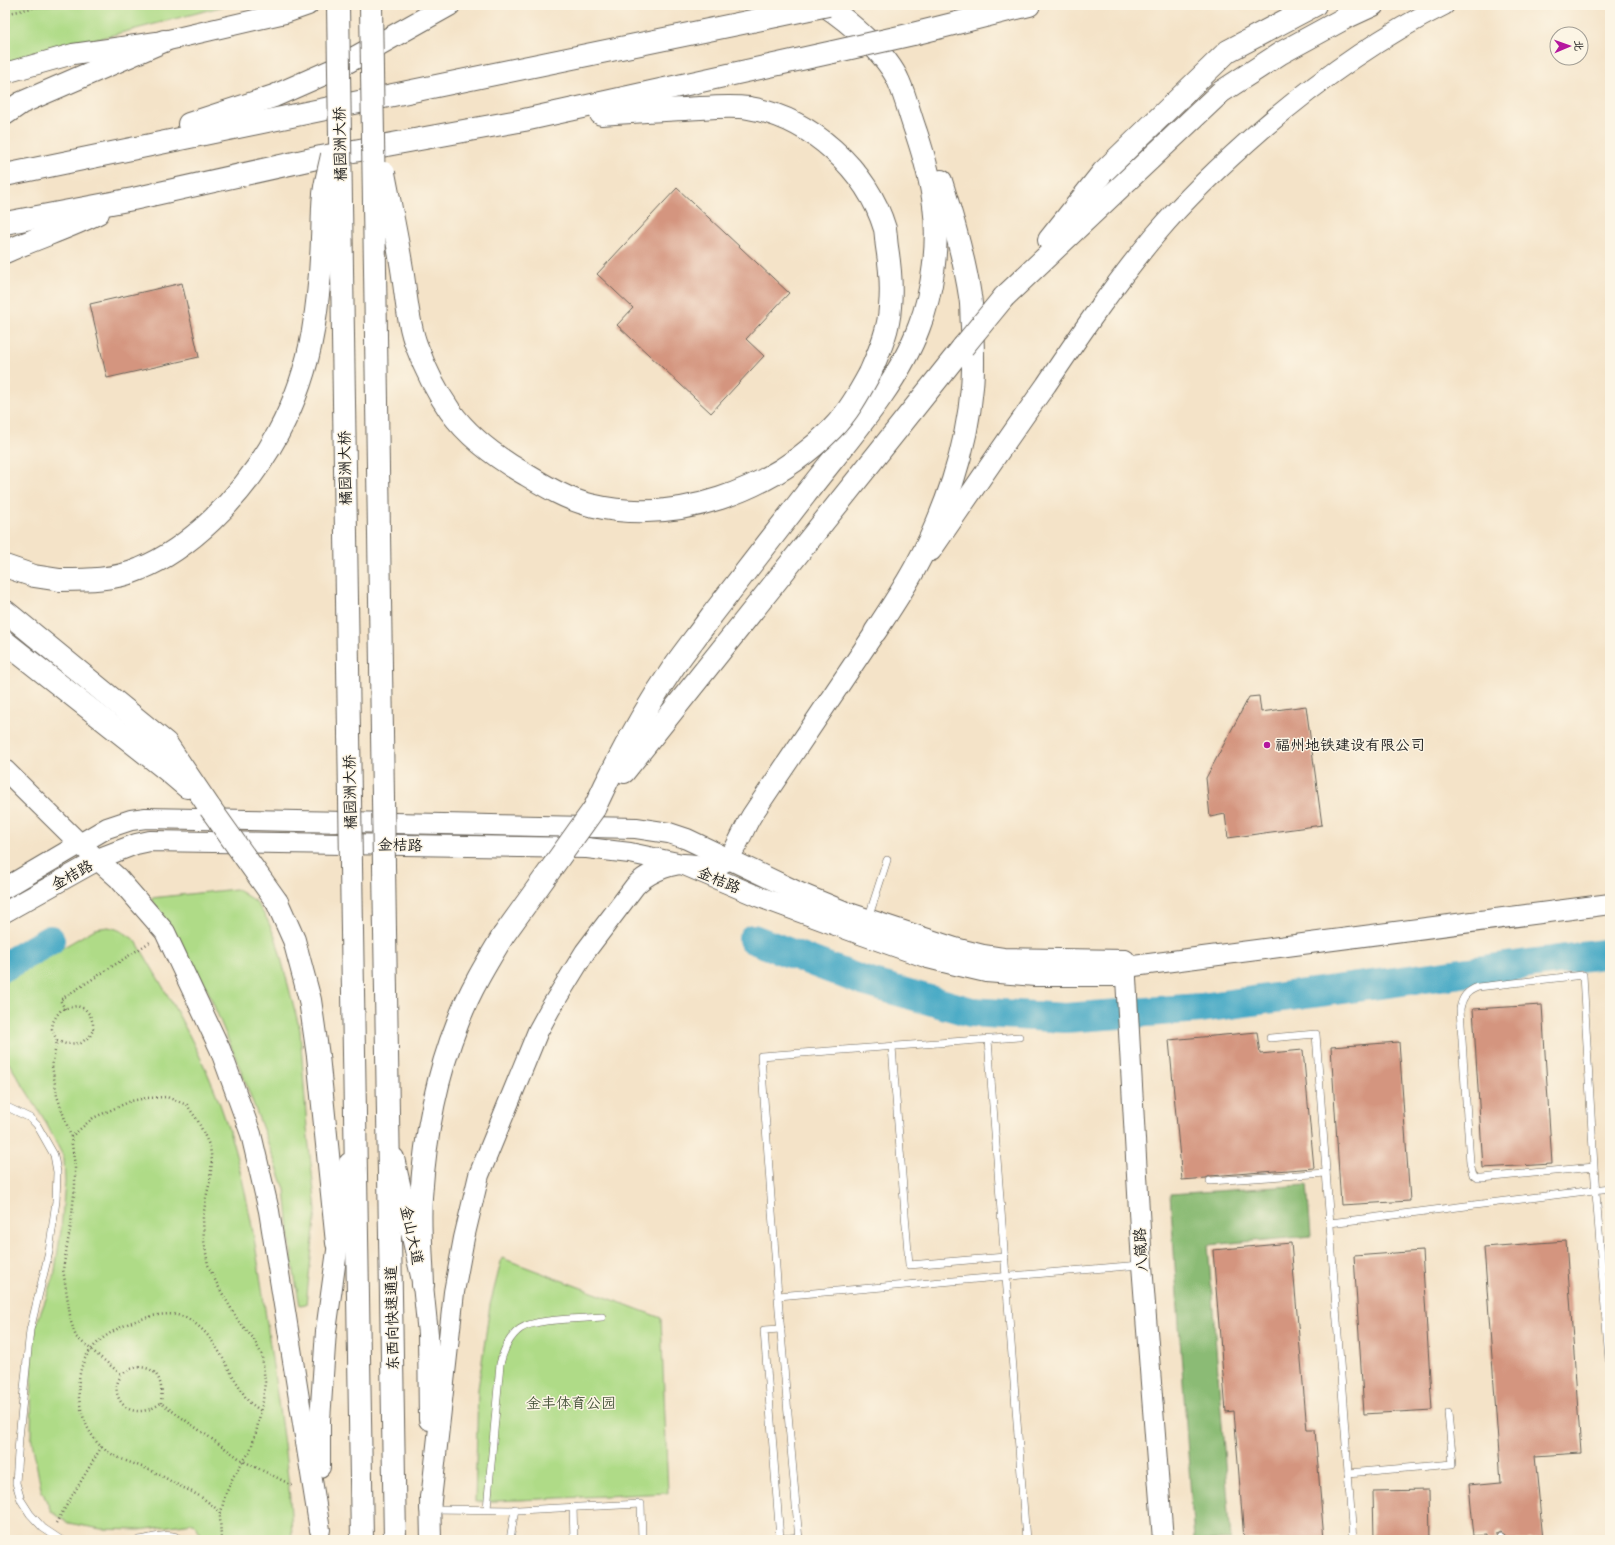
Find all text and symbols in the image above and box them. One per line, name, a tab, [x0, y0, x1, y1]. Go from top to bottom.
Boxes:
north arrow	[1549, 26, 1589, 66]
text: 北	[1571, 40, 1585, 51]
street label: 橘园洲大桥	[330, 106, 352, 182]
street label: 橘园洲大桥	[335, 430, 357, 506]
place label: 福州地铁建设有限公司	[1275, 736, 1425, 756]
marker: 福州地铁建设有限公司	[1262, 740, 1272, 750]
street label: 橘园洲大桥	[340, 754, 362, 830]
street label: 金桔路	[377, 836, 423, 856]
street label: 金桔路	[48, 856, 97, 896]
street label: 金桔路	[694, 863, 743, 899]
street label: 金山大道	[395, 1204, 427, 1267]
street label: 八箴路	[1130, 1227, 1154, 1273]
street label: 东西向快速通道	[382, 1265, 404, 1371]
park label: 金丰体育公园	[526, 1394, 616, 1414]

